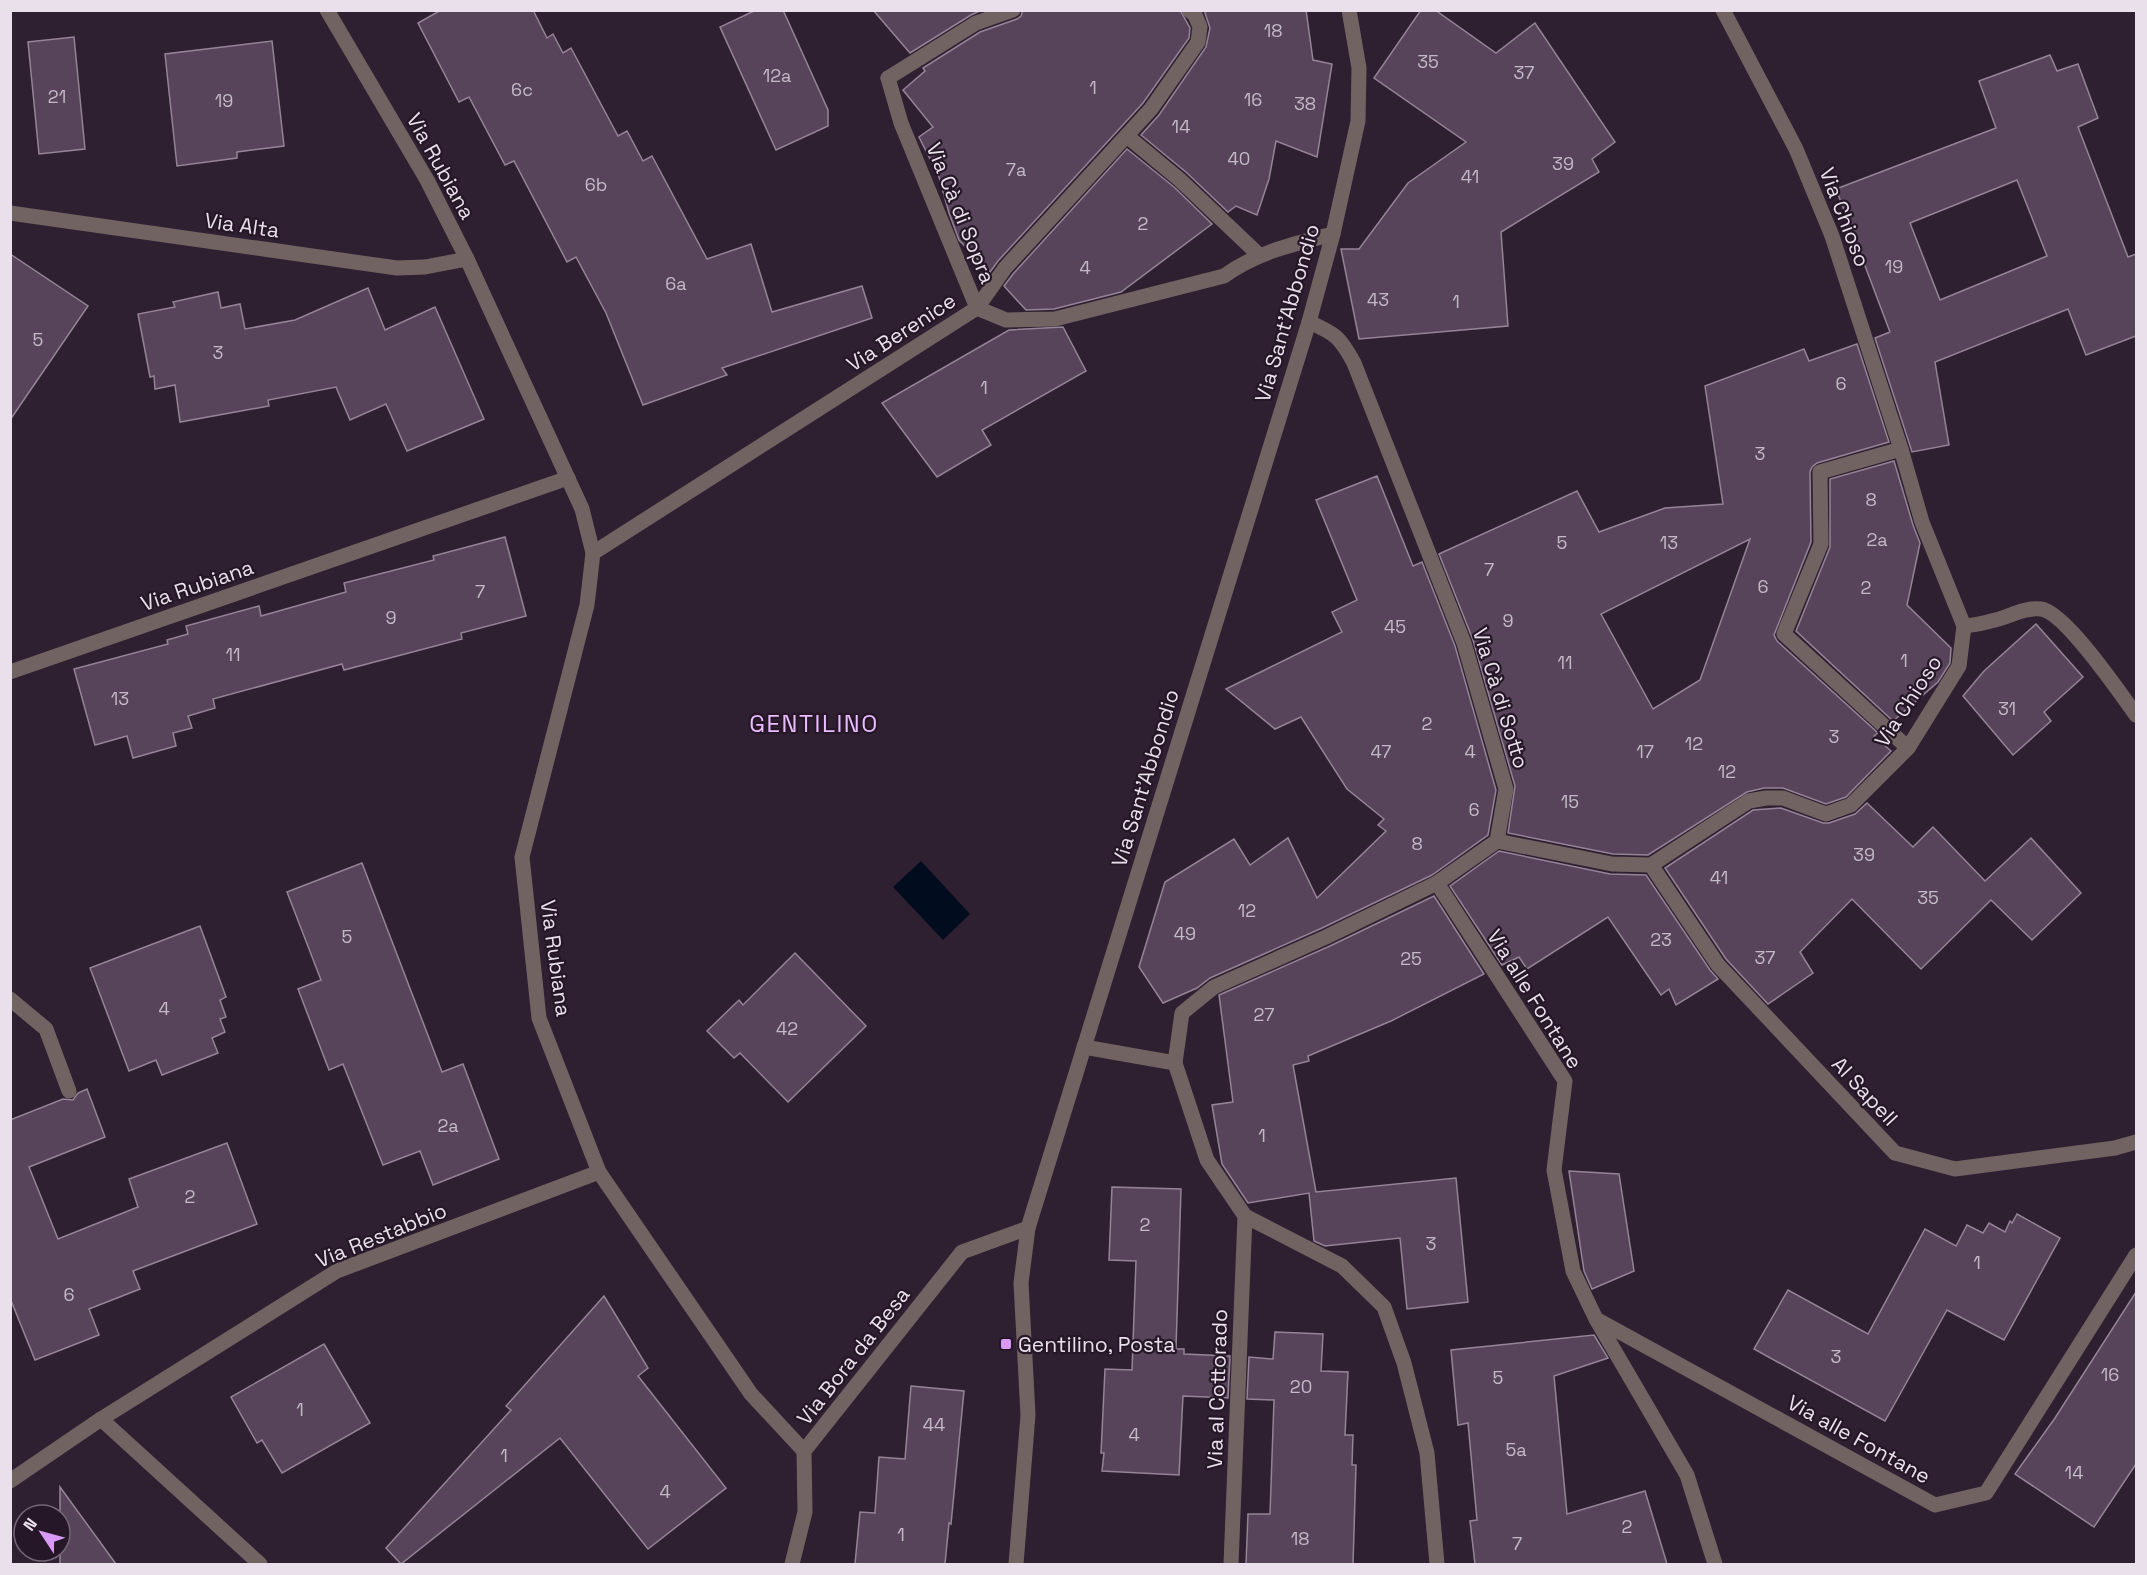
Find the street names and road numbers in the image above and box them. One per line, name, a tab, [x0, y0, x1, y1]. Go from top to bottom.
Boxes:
street label: Via Rubiana	[401, 108, 481, 224]
street label: Via Cà di Sopra	[920, 139, 1002, 287]
street label: Via Chioso	[1814, 164, 1876, 270]
street label: Via Alta	[203, 206, 281, 244]
street label: Via Sant'Abbondio	[1249, 221, 1325, 405]
street label: Via Berenice	[841, 287, 961, 377]
street label: Via Rubiana	[137, 553, 257, 617]
street label: Via Cà di Sotto	[1467, 624, 1535, 772]
street label: Via Chioso	[1868, 650, 1948, 752]
street label: Via Sant'Abbondio	[1105, 686, 1185, 870]
street label: Via Rubiana	[534, 898, 578, 1018]
street label: Via alle Fontane	[1481, 924, 1589, 1074]
street label: Al Sapell	[1826, 1051, 1904, 1131]
street label: Via Restabbio	[312, 1196, 450, 1274]
street label: Via Bora da Besa	[791, 1282, 915, 1430]
street label: Via al Cottorado	[1201, 1309, 1233, 1469]
street label: Via alle Fontane	[1783, 1389, 1935, 1489]

